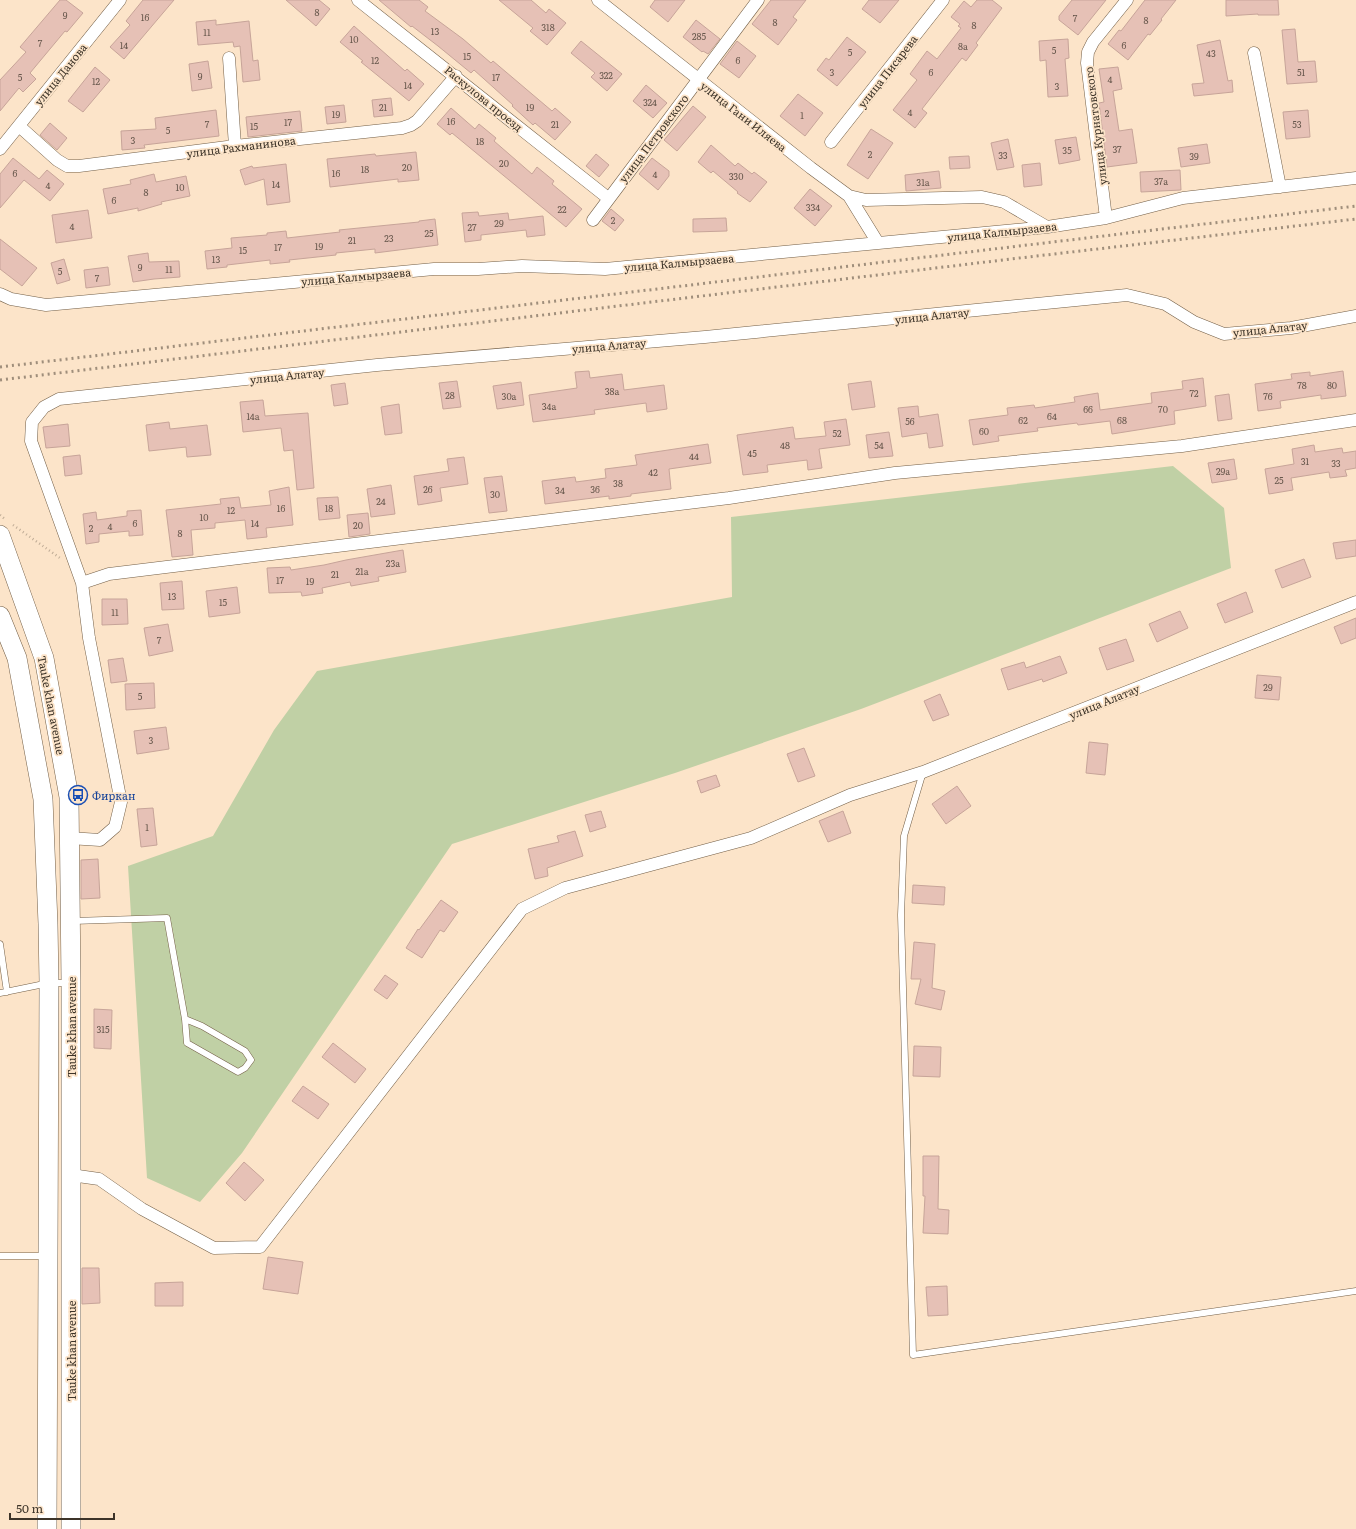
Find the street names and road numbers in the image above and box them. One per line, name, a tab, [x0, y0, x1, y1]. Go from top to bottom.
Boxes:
street label: улица Писарева	[853, 31, 921, 111]
street label: улица Данова	[30, 39, 90, 109]
street label: Раскулова проезд	[442, 61, 527, 135]
street label: улица Курнатовского	[1080, 66, 1110, 186]
street label: улица Гани Иляева	[697, 77, 791, 155]
street label: улица Петровского	[614, 91, 692, 185]
street label: улица Рахманинова	[185, 131, 297, 161]
street label: улица Калмырзаева	[946, 217, 1058, 245]
street label: улица Калмырзаева	[623, 249, 735, 275]
street label: улица Калмырзаева	[300, 263, 412, 289]
street label: улица Алатау	[894, 303, 971, 327]
street label: улица Алатау	[1232, 316, 1309, 340]
street label: улица Алатау	[571, 334, 648, 356]
street label: улица Алатау	[249, 363, 326, 387]
street label: Tauke khan avenue	[35, 654, 70, 756]
street label: улица Алатау	[1066, 679, 1142, 722]
street label: Tauke khan avenue	[63, 976, 79, 1077]
street label: Tauke khan avenue	[63, 1300, 79, 1401]

